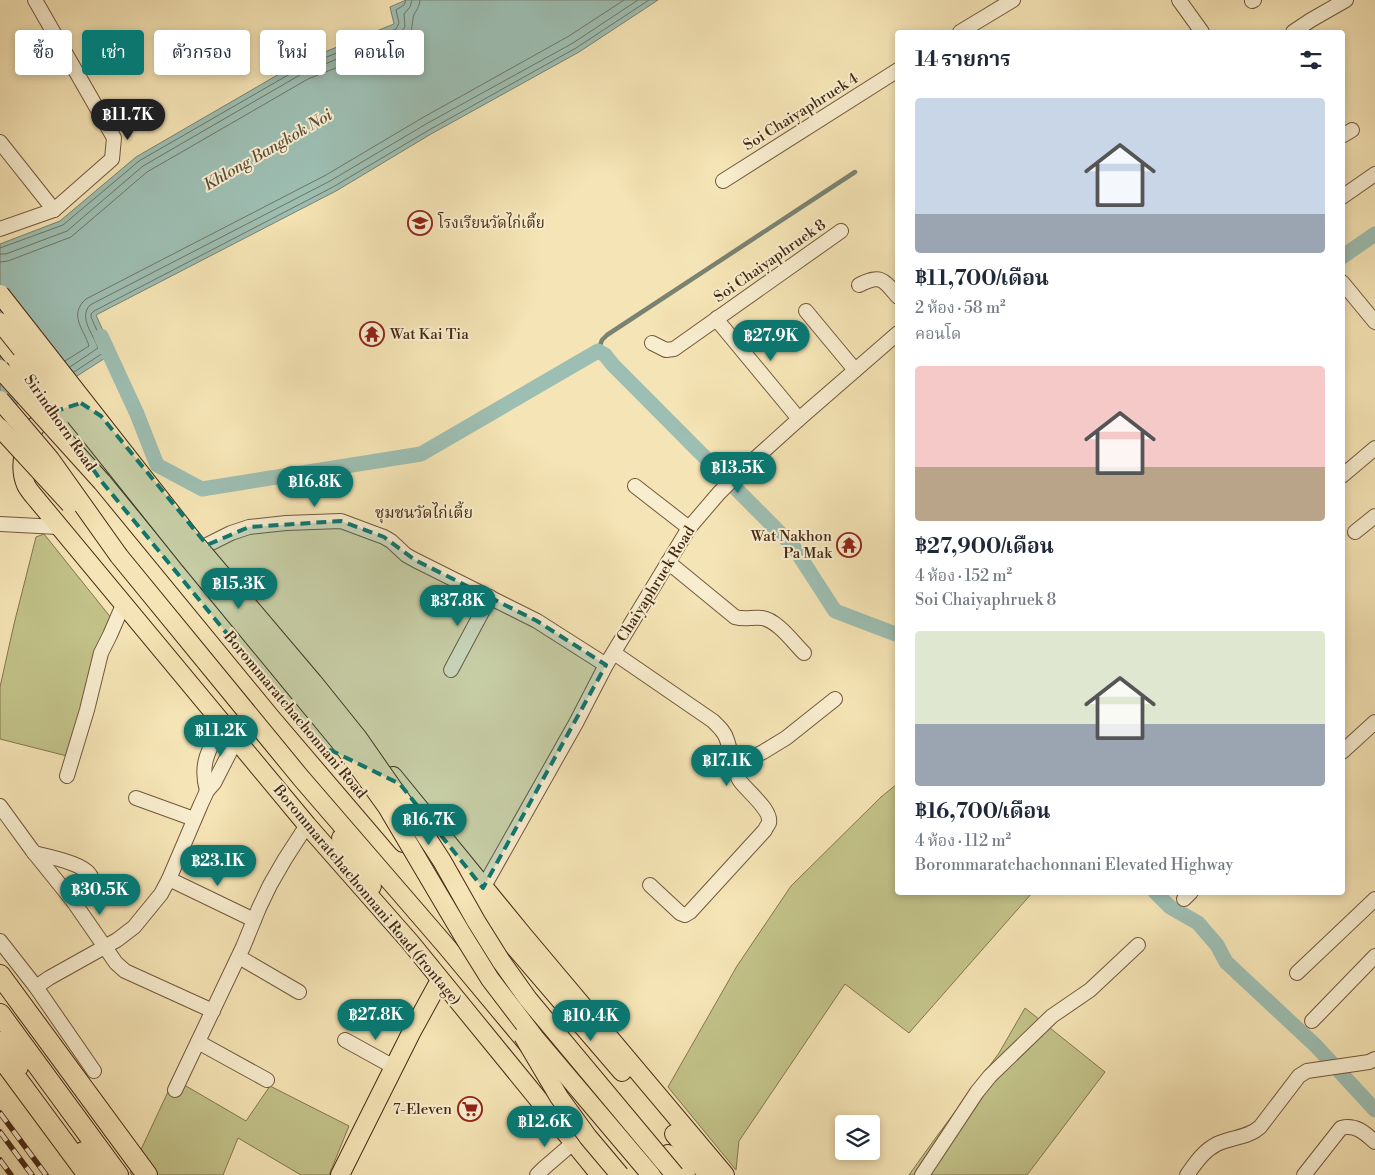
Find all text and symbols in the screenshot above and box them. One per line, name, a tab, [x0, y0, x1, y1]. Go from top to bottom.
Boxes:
chip: ซื้อ	[15, 30, 72, 75]
chip: เช่า	[82, 30, 144, 75]
chip: ตัวกรอง	[154, 30, 250, 75]
chip: ใหม่	[260, 30, 326, 75]
chip: คอนโด	[336, 30, 424, 75]
icon: filters	[1297, 46, 1325, 74]
text: 14 รายการ	[915, 47, 1011, 73]
street label: Soi Chaiyaphruek 4	[740, 69, 862, 155]
pin: ฿11.7K	[87, 98, 169, 141]
text: ฿11.7K	[102, 105, 154, 125]
water label: Khlong Bangkok Noi	[200, 105, 336, 195]
icon: home	[1075, 130, 1165, 220]
school or university icon: โรงเรียนวัดไก่เตี้ย	[407, 210, 433, 236]
place label: โรงเรียนวัดไก่เตี้ย	[437, 212, 545, 233]
street label: Soi Chaiyaphruek 8	[710, 215, 830, 307]
text: ฿11,700/เดือน	[915, 266, 1049, 292]
text: 2 ห้อง · 58 m²	[915, 298, 1006, 318]
pin: ฿27.9K	[730, 320, 812, 362]
temple icon: Wat Kai Tia	[359, 321, 385, 347]
text: คอนโด	[915, 324, 961, 344]
place label: Wat Kai Tia	[389, 325, 469, 344]
text: ฿27.9K	[744, 326, 798, 346]
street label: Sirindhorn Road	[20, 371, 101, 475]
icon: home	[1075, 398, 1165, 488]
pin: ฿13.5K	[697, 452, 779, 494]
text: ฿13.5K	[711, 458, 765, 478]
pin: ฿16.8K	[274, 466, 356, 508]
text: ฿16.8K	[288, 472, 342, 492]
district label: ชุมชนวัดไก่เตี้ย	[375, 501, 473, 524]
street label: Chaiyaphruek Road	[613, 522, 700, 645]
place label: Wat Nakhon Pa Mak	[750, 527, 833, 563]
temple icon: Wat Nakhon Pa Mak	[836, 532, 862, 558]
text: ฿27,900/เดือน	[915, 534, 1054, 560]
text: 4 ห้อง · 152 m²	[915, 566, 1012, 586]
pin: ฿15.3K	[198, 568, 280, 610]
text: ฿15.3K	[212, 574, 266, 594]
pin: ฿37.8K	[417, 584, 499, 627]
text: Soi Chaiyaphruek 8	[915, 590, 1056, 610]
text: ฿37.8K	[431, 591, 485, 611]
street label: Borommaratchachonnani Road	[219, 627, 371, 803]
icon: home	[1075, 663, 1165, 753]
pin: ฿11.2K	[180, 714, 262, 757]
text: ฿11.2K	[195, 721, 247, 741]
pin: ฿17.1K	[686, 744, 768, 787]
text: ฿17.1K	[702, 751, 752, 771]
street label: Borommaratchachonnani Road (frontage)	[268, 780, 465, 1009]
text: ฿16,700/เดือน	[915, 799, 1050, 825]
pin: ฿16.7K	[388, 804, 470, 846]
text: ฿16.7K	[403, 810, 455, 830]
text: 4 ห้อง · 112 m²	[915, 831, 1011, 851]
pin: ฿23.1K	[177, 844, 259, 887]
text: ฿23.1K	[191, 851, 245, 871]
text: Borommaratchachonnani Elevated Highway	[915, 855, 1233, 875]
pin: ฿30.5K	[59, 874, 141, 916]
text: ฿30.5K	[71, 880, 129, 900]
pin: ฿27.8K	[335, 998, 417, 1041]
pin: ฿10.4K	[550, 1000, 632, 1042]
text: ฿27.8K	[348, 1005, 404, 1025]
text: ฿10.4K	[563, 1006, 619, 1026]
supermarket icon: 7-Eleven	[457, 1096, 483, 1122]
place label: 7-Eleven	[393, 1100, 452, 1119]
pin: ฿12.6K	[504, 1106, 586, 1148]
text: ฿12.6K	[518, 1112, 572, 1132]
map controls	[835, 1115, 880, 1160]
button: layers	[835, 1115, 880, 1160]

